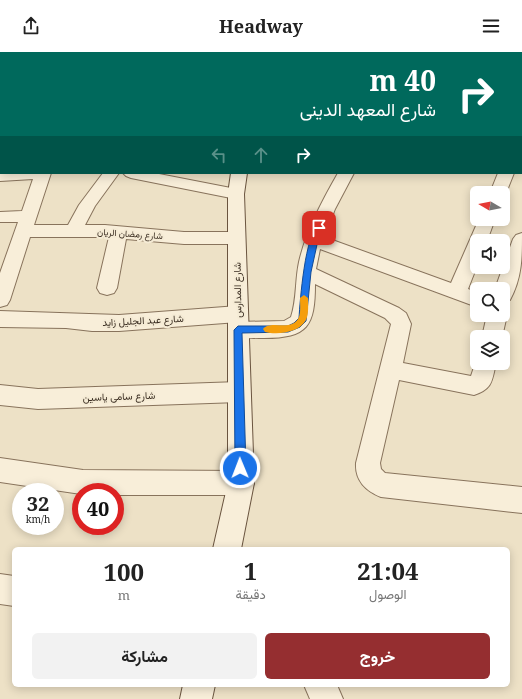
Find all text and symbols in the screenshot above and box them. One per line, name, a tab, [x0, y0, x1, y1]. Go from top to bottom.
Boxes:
text: Headway	[219, 14, 303, 38]
icon: share	[20, 15, 42, 37]
icon: menu	[480, 15, 502, 37]
text: 40 m	[369, 61, 436, 99]
icon: right	[450, 68, 502, 120]
text: شارع المعهد الدينى	[300, 97, 436, 121]
icon: left	[208, 144, 230, 166]
icon: ahead	[250, 144, 272, 166]
icon: right	[292, 144, 314, 166]
north arrow	[470, 186, 510, 226]
map controls	[470, 186, 510, 370]
pin	[302, 211, 336, 245]
icon: arrive	[308, 217, 330, 239]
street label: شارع رمضان الريان	[97, 225, 163, 242]
button: sound	[470, 234, 510, 274]
street label: شارع المدارس	[230, 262, 244, 318]
button: search	[470, 282, 510, 322]
street label: شارع عبد الجليل زايد	[102, 311, 184, 329]
button: layers	[470, 330, 510, 370]
street label: شارع سامى ياسين	[82, 388, 156, 404]
position arrow	[219, 447, 261, 489]
speed limit sign: 40	[72, 483, 124, 535]
text: 32	[27, 490, 49, 517]
text: km/h	[26, 512, 50, 526]
text: 1	[244, 554, 257, 587]
text: 21:04	[357, 554, 419, 587]
text: 100	[103, 555, 144, 588]
text: دقيقة	[236, 585, 266, 603]
text: الوصول	[369, 585, 407, 603]
text: m	[118, 586, 130, 604]
button: مشاركة	[32, 633, 257, 679]
button: خروج	[265, 633, 490, 679]

